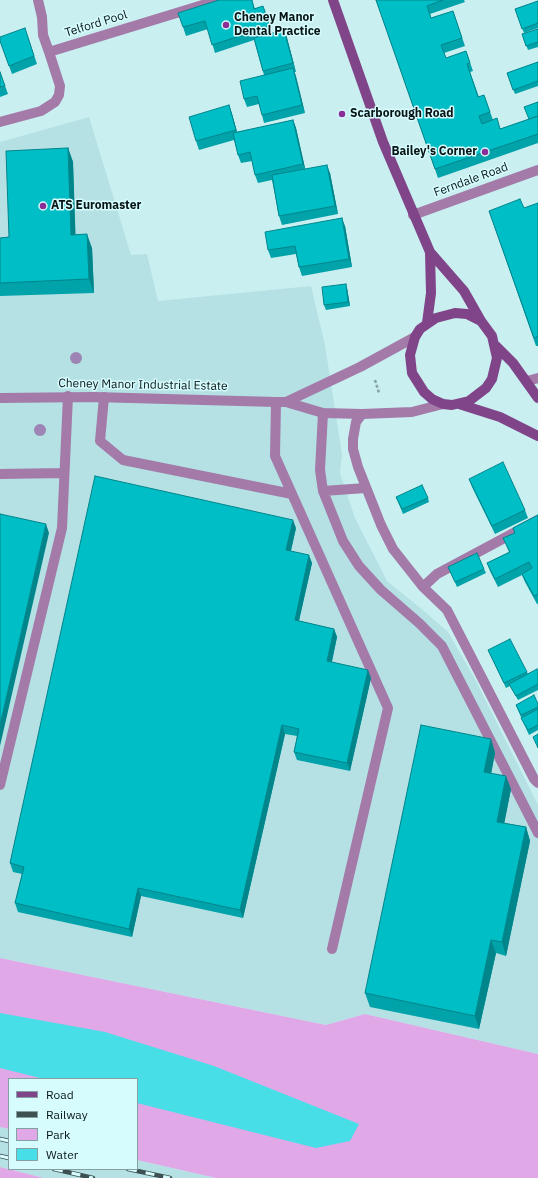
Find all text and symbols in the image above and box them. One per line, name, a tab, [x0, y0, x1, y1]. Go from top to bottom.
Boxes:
street label: Telford Pool	[63, 8, 129, 40]
place label: Cheney Manor Dental Practice	[234, 11, 321, 39]
marker: Cheney Manor Dental Practice	[221, 20, 231, 30]
place label: Scarborough Road	[350, 107, 454, 121]
marker: Scarborough Road	[337, 109, 347, 119]
place label: Bailey's Corner	[392, 145, 477, 159]
marker: Bailey's Corner	[480, 147, 490, 157]
street label: Ferndale Road	[432, 160, 510, 200]
place label: ATS Euromaster	[51, 199, 141, 213]
marker: ATS Euromaster	[38, 201, 48, 211]
street label: Cheney Manor Industrial Estate	[58, 376, 228, 394]
legend	[8, 1078, 138, 1170]
text: Road	[46, 1087, 74, 1102]
text: Railway	[46, 1107, 88, 1122]
text: Park	[46, 1127, 70, 1142]
text: Water	[46, 1147, 78, 1162]

